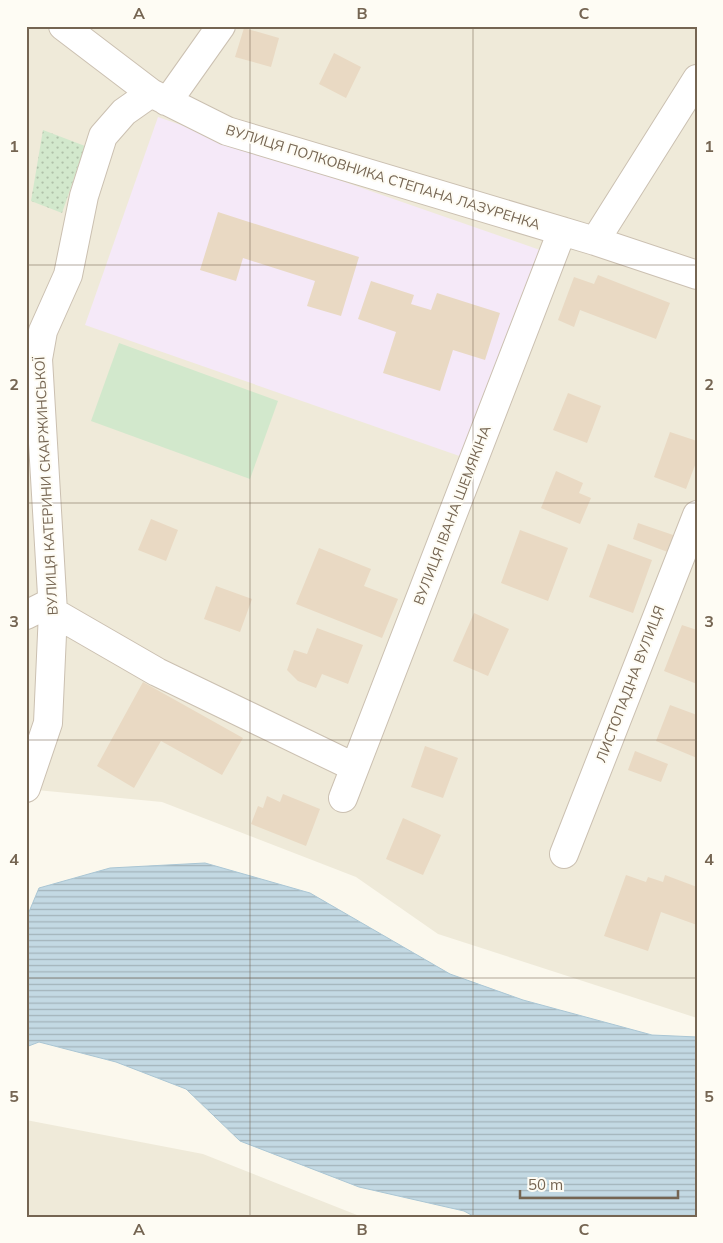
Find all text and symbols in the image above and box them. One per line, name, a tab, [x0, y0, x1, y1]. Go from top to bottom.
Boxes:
text: A	[133, 3, 145, 23]
text: B	[356, 3, 368, 23]
text: C	[579, 3, 590, 23]
street label: ВУЛИЦЯ ПОЛКОВНИКА СТЕПАНА ЛАЗУРЕНКА	[224, 120, 543, 234]
text: 1	[9, 136, 19, 156]
text: 1	[704, 136, 714, 156]
street label: ВУЛИЦЯ КАТЕРИНИ СКАРЖИНСЬКОЇ	[30, 356, 62, 616]
text: 2	[9, 374, 19, 394]
text: 2	[704, 374, 714, 394]
street label: ВУЛИЦЯ ІВАНА ШЕМЯКІНА	[409, 422, 495, 607]
street label: ЛИСТОПАДНА ВУЛИЦЯ	[592, 603, 668, 765]
text: 3	[9, 611, 19, 631]
text: 3	[704, 611, 714, 631]
text: 4	[9, 849, 19, 869]
text: 4	[704, 849, 714, 869]
text: 5	[9, 1086, 19, 1106]
text: 5	[704, 1086, 714, 1106]
scale bar	[520, 1168, 678, 1200]
text: 50 m	[528, 1175, 563, 1194]
text: A	[133, 1219, 145, 1239]
text: B	[356, 1219, 368, 1239]
text: C	[579, 1219, 590, 1239]

